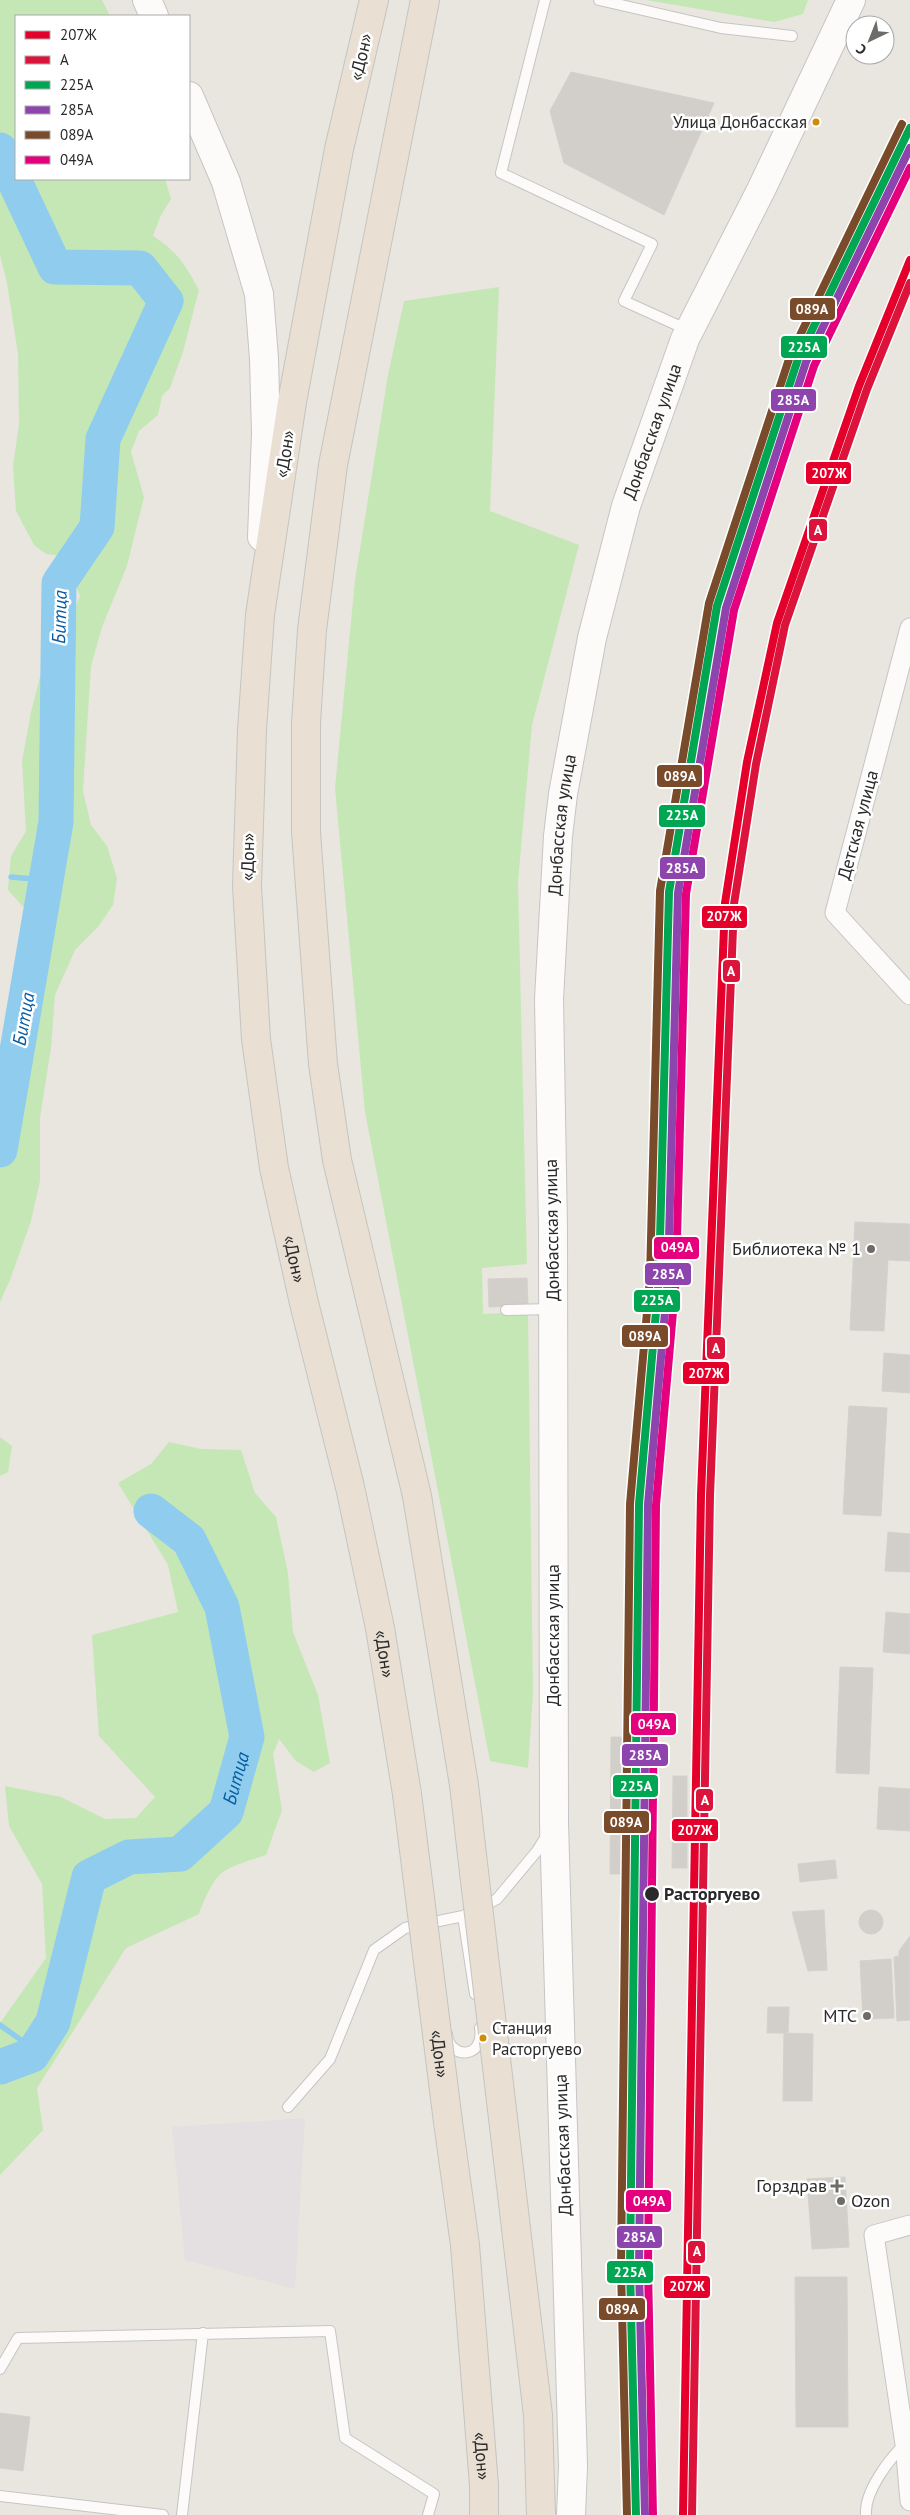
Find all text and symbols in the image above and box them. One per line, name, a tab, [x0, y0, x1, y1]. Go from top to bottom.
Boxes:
legend	[15, 15, 190, 180]
north arrow	[845, 15, 895, 65]
text: 207Ж	[60, 25, 98, 44]
street label: «Дон»	[344, 31, 377, 83]
text: С	[852, 40, 870, 59]
text: A	[60, 50, 69, 69]
text: 225А	[60, 75, 94, 94]
text: 285А	[60, 100, 94, 119]
place label: Улица Донбасская	[673, 111, 807, 133]
marker: Улица Донбасская	[811, 117, 821, 127]
text: 089А	[60, 125, 94, 144]
text: 049А	[60, 150, 94, 169]
line badge: 089А	[789, 297, 836, 321]
text: 089А	[796, 300, 829, 318]
line badge: 225А	[780, 335, 828, 359]
text: 225А	[788, 338, 821, 356]
street label: Донбасская улица	[617, 360, 686, 502]
line badge: 285А	[770, 388, 817, 412]
text: 285А	[777, 391, 810, 409]
street label: «Дон»	[269, 428, 300, 480]
line badge: 207Ж	[805, 461, 852, 485]
text: 207Ж	[811, 464, 847, 482]
line badge: A	[808, 518, 828, 542]
text: A	[814, 521, 823, 539]
water label: Битца	[46, 589, 72, 644]
street label: Донбасская улица	[543, 752, 581, 896]
line badge: 089А	[656, 764, 703, 788]
text: 089А	[664, 767, 697, 785]
street label: Детская улица	[832, 768, 883, 882]
line badge: 225А	[658, 804, 706, 828]
text: 225А	[666, 806, 699, 824]
street label: «Дон»	[236, 833, 259, 881]
line badge: 285А	[659, 856, 706, 880]
text: 285А	[666, 859, 699, 877]
line badge: 207Ж	[701, 905, 748, 929]
text: 207Ж	[706, 907, 742, 925]
line badge: A	[722, 959, 741, 983]
text: A	[727, 962, 736, 980]
water label: Битца	[7, 990, 40, 1047]
street label: Донбасская улица	[539, 1159, 564, 1301]
street label: «Дон»	[278, 1233, 311, 1285]
line badge: 049А	[653, 1236, 700, 1260]
place label: Библиотека № 1	[732, 1237, 861, 1260]
text: 049А	[661, 1238, 694, 1256]
marker: Библиотека № 1	[865, 1243, 877, 1255]
line badge: 285А	[644, 1262, 692, 1286]
text: 285А	[652, 1265, 685, 1283]
line badge: 225А	[633, 1289, 681, 1313]
text: 225А	[641, 1291, 674, 1309]
line badge: 089А	[621, 1324, 669, 1348]
text: 089А	[629, 1327, 662, 1345]
line badge: A	[706, 1336, 726, 1360]
text: A	[712, 1339, 721, 1357]
line badge: 207Ж	[682, 1361, 730, 1385]
text: 207Ж	[688, 1364, 724, 1382]
street label: Донбасская улица	[541, 1564, 564, 1706]
street label: «Дон»	[369, 1628, 400, 1679]
line badge: 049А	[630, 1712, 677, 1736]
text: 049А	[638, 1715, 671, 1733]
line badge: 285А	[621, 1743, 669, 1767]
text: 285А	[629, 1746, 662, 1764]
water label: Битца	[217, 1748, 254, 1807]
line badge: 225А	[612, 1774, 659, 1798]
text: 225А	[620, 1777, 653, 1795]
line badge: A	[695, 1788, 714, 1812]
text: A	[701, 1791, 710, 1809]
line badge: 089А	[603, 1810, 650, 1834]
text: 089А	[610, 1813, 643, 1831]
line badge: 207Ж	[671, 1818, 719, 1842]
text: 207Ж	[677, 1821, 713, 1839]
place label: Расторгуево	[664, 1882, 760, 1905]
marker: Расторгуево	[643, 1885, 661, 1903]
place label: МТС	[823, 2004, 857, 2027]
marker: МТС	[861, 2010, 873, 2022]
place label: Станция Расторгуево	[492, 2017, 582, 2060]
street label: «Дон»	[426, 2029, 454, 2079]
marker: Станция Расторгуево	[478, 2033, 488, 2043]
street label: Донбасская улица	[549, 2074, 576, 2216]
place label: Горздрав	[756, 2174, 827, 2197]
marker: Горздрав	[831, 2180, 843, 2192]
line badge: 049А	[625, 2189, 672, 2213]
place label: Ozon	[851, 2189, 890, 2212]
text: 049А	[633, 2192, 666, 2210]
marker: Ozon	[835, 2195, 847, 2207]
line badge: 285А	[616, 2225, 663, 2249]
text: 285А	[623, 2228, 656, 2246]
line badge: A	[687, 2240, 706, 2264]
text: A	[693, 2242, 702, 2260]
line badge: 225А	[606, 2260, 654, 2284]
text: 225А	[614, 2263, 647, 2281]
line badge: 207Ж	[663, 2275, 711, 2299]
text: 207Ж	[669, 2277, 705, 2295]
line badge: 089А	[598, 2297, 646, 2321]
text: 089А	[606, 2300, 639, 2318]
street label: «Дон»	[469, 2431, 496, 2481]

